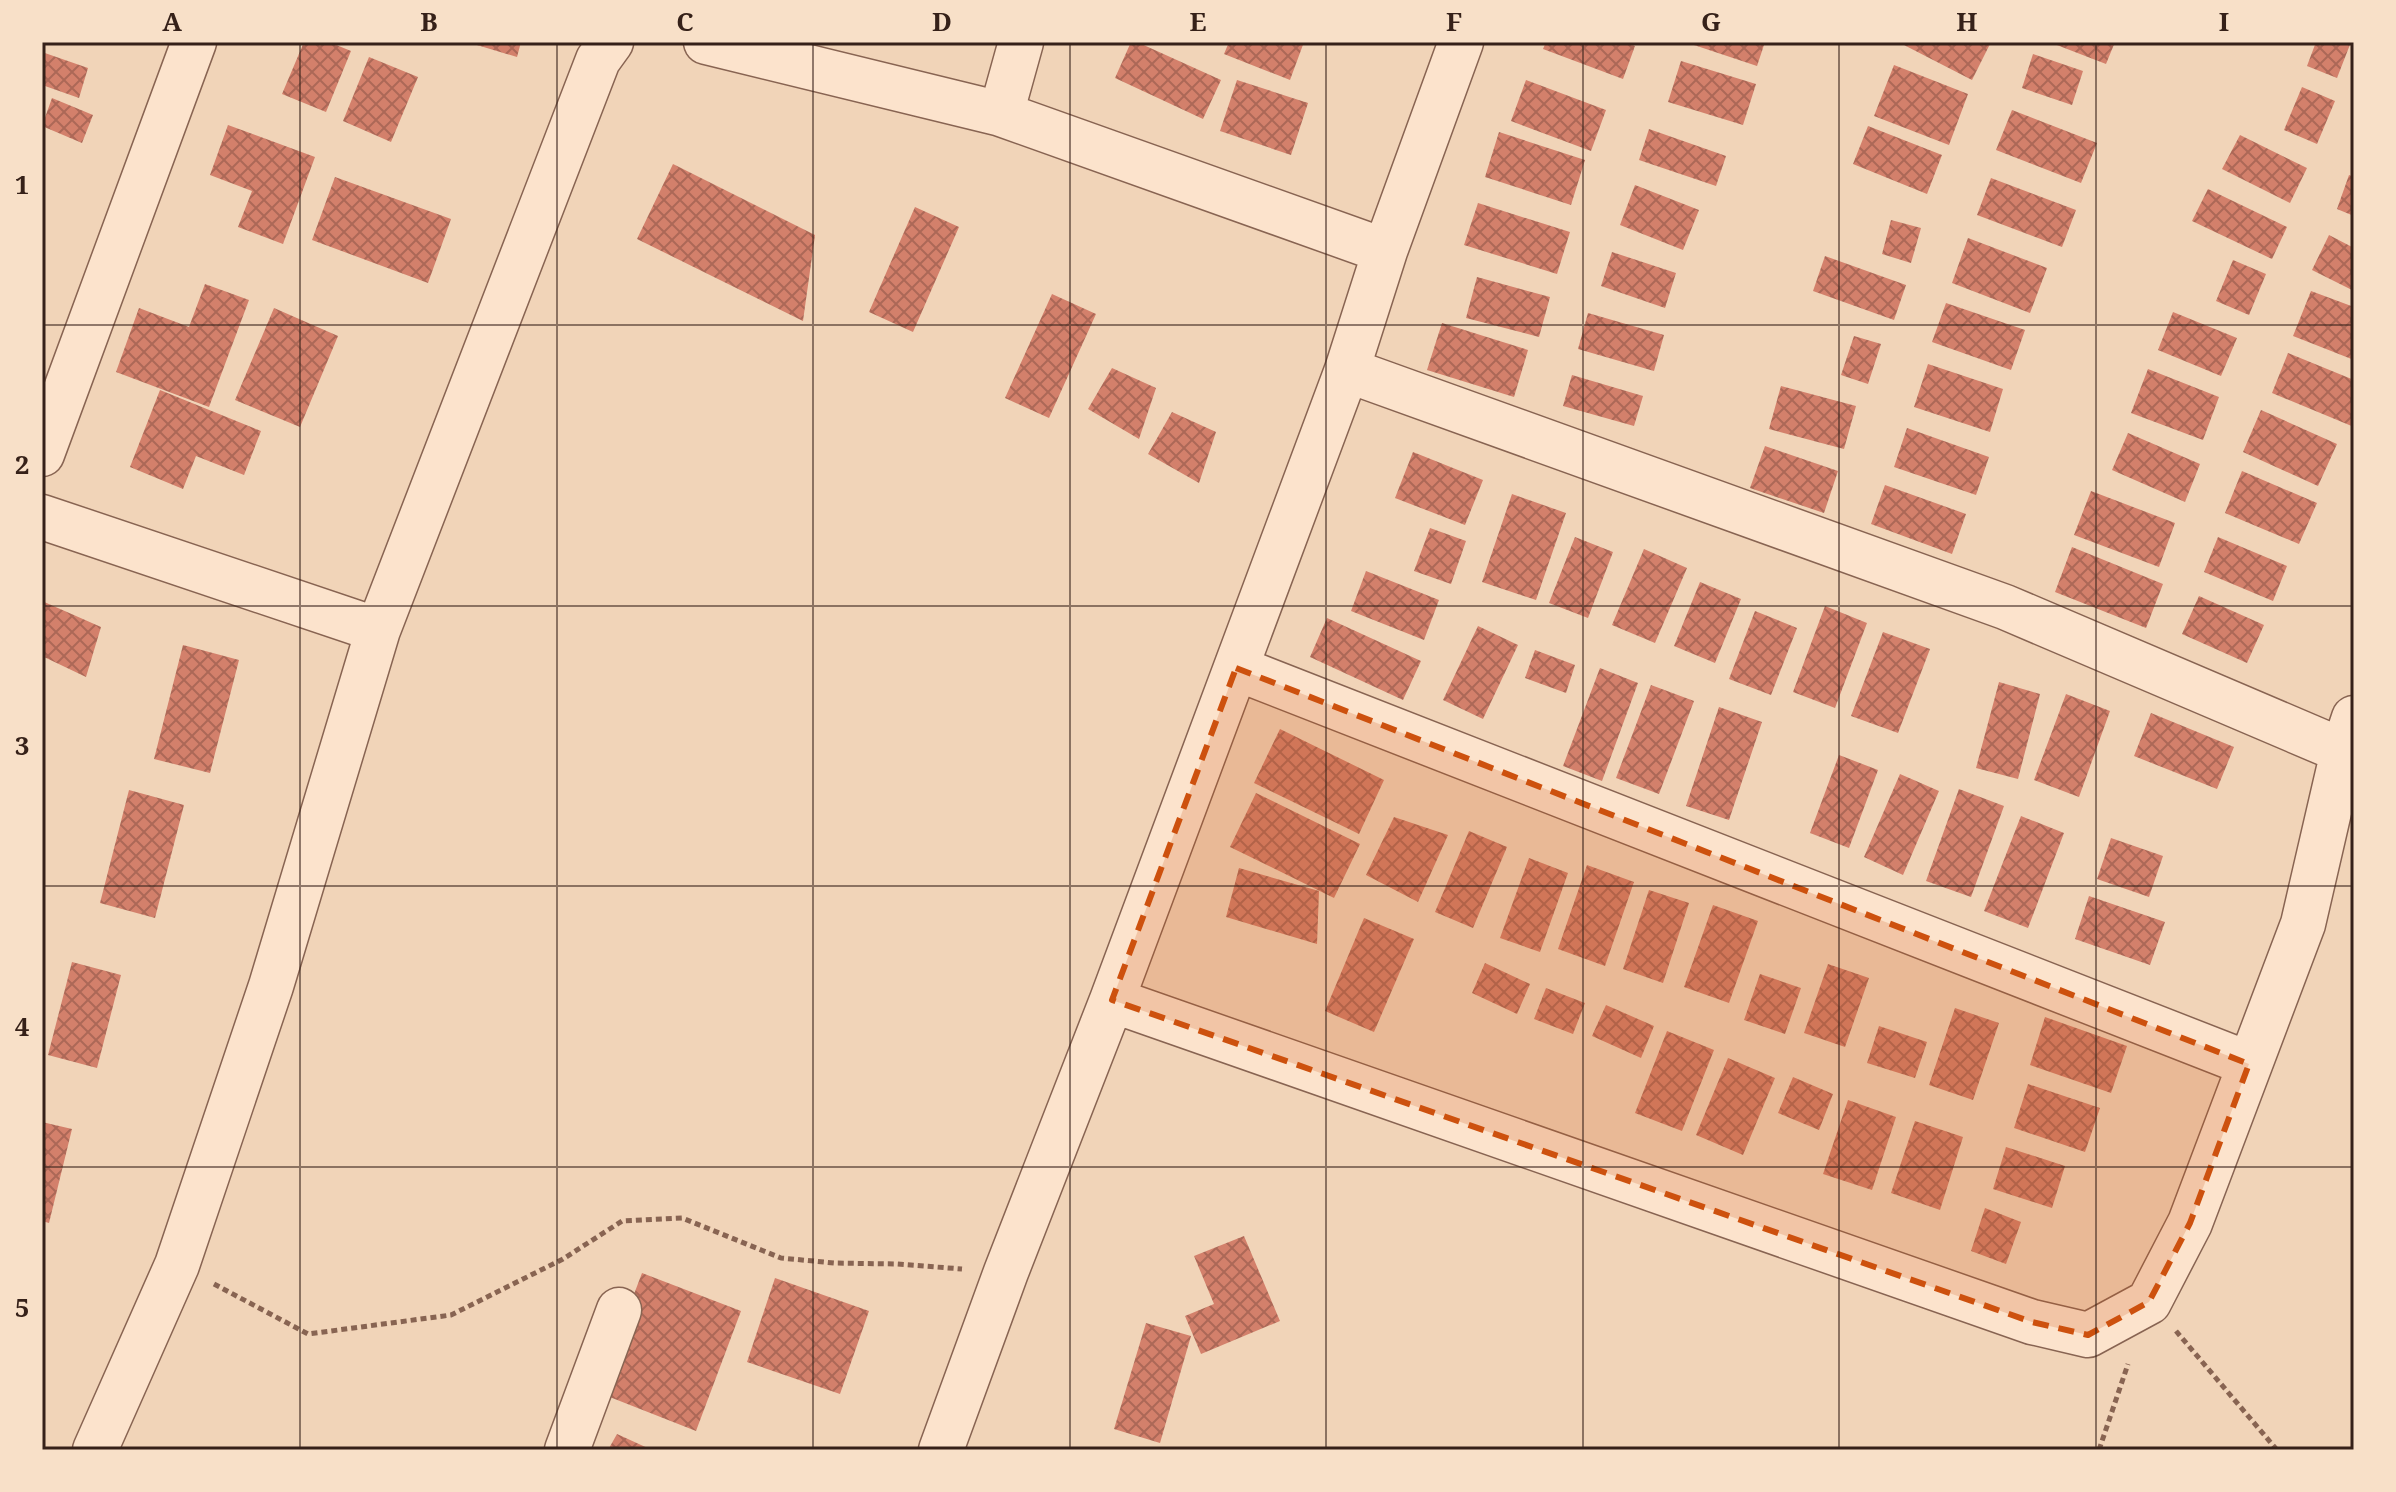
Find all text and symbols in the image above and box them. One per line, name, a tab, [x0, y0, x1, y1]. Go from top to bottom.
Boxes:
text: A	[162, 3, 182, 39]
text: B	[420, 3, 438, 39]
text: C	[676, 3, 694, 39]
text: D	[932, 3, 952, 39]
text: E	[1190, 3, 1207, 39]
text: F	[1446, 3, 1462, 39]
text: G	[1701, 3, 1721, 39]
text: H	[1956, 3, 1978, 39]
text: I	[2219, 3, 2229, 39]
text: 1	[15, 166, 29, 202]
text: 2	[15, 446, 29, 482]
text: 3	[15, 727, 29, 763]
text: 4	[15, 1008, 30, 1044]
text: 5	[15, 1289, 29, 1325]

